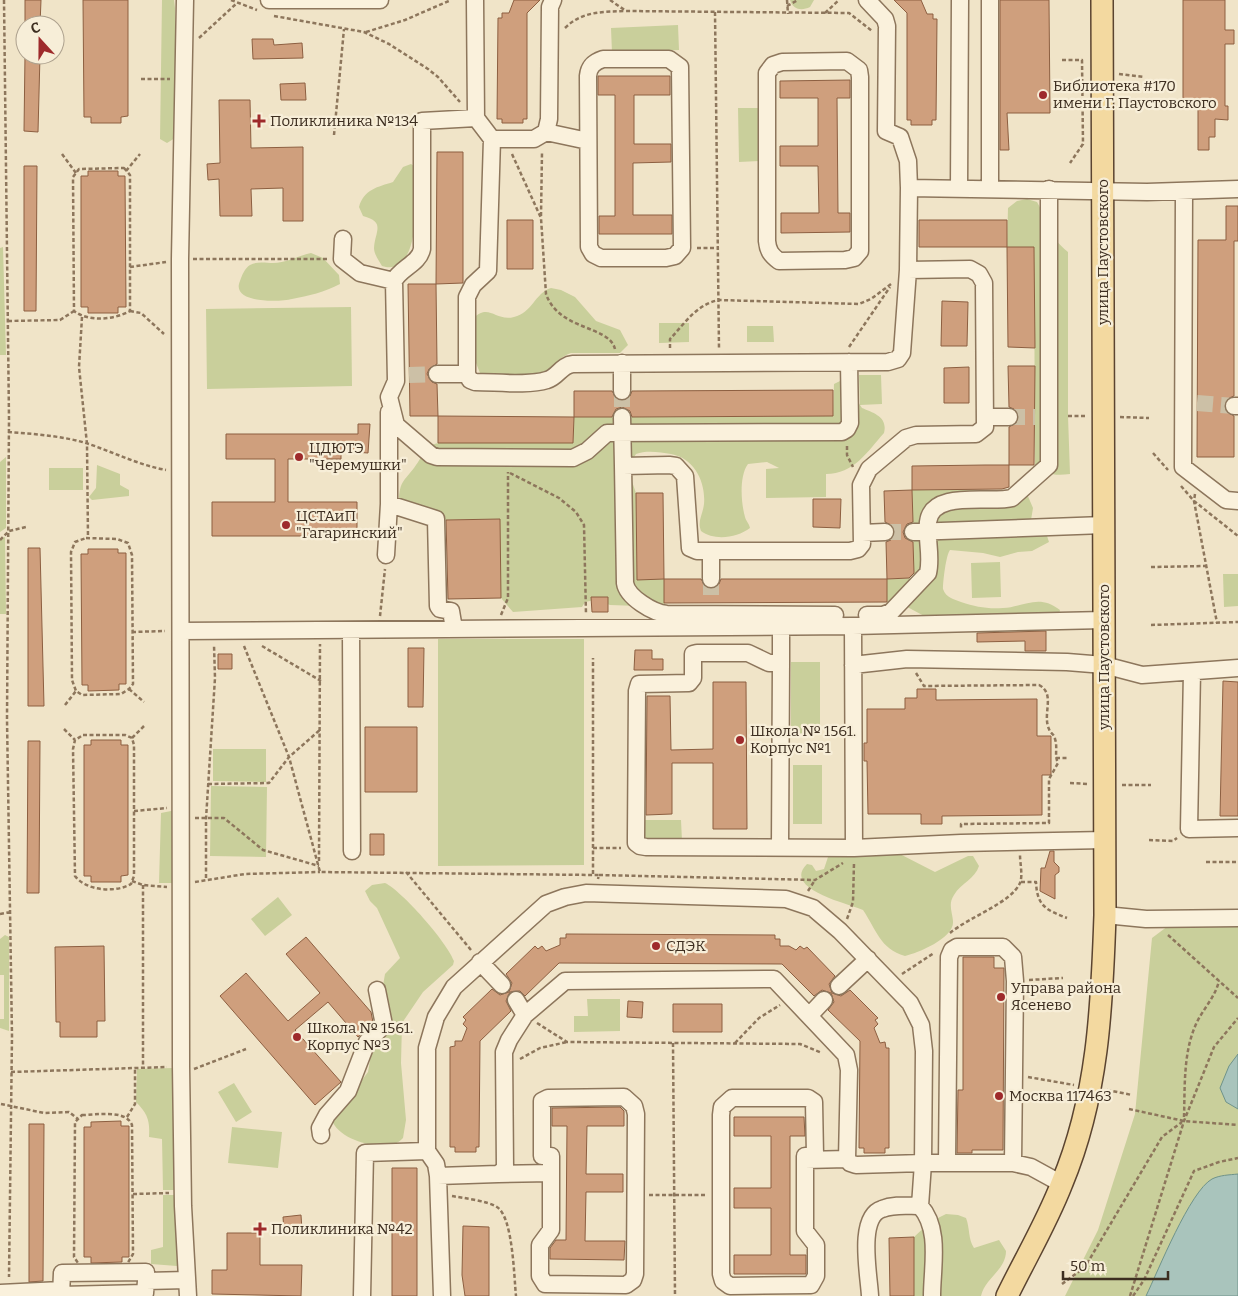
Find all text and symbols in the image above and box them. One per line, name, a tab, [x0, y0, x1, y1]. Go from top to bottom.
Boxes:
north arrow	[15, 15, 65, 65]
text: С	[28, 19, 43, 38]
place label: Библиотека #170 имени Г. Паустовского	[1053, 77, 1217, 112]
marker: Библиотека #170 имени Г. Паустовского	[1037, 89, 1049, 101]
place label: Поликлиника №134	[270, 112, 418, 130]
marker: Поликлиника №134	[252, 114, 266, 128]
street label: улица Паустовского	[1094, 179, 1112, 326]
place label: ЦДЮТЭ "Черемушки"	[309, 439, 407, 474]
marker: ЦДЮТЭ "Черемушки"	[293, 451, 305, 463]
place label: ЦСТАиП "Гагаринский"	[296, 507, 403, 542]
marker: ЦСТАиП "Гагаринский"	[280, 519, 292, 531]
street label: улица Паустовского	[1095, 584, 1113, 731]
place label: Школа № 1561. Корпус №1	[750, 722, 856, 757]
marker: Школа № 1561. Корпус №1	[734, 734, 746, 746]
place label: СДЭК	[666, 937, 706, 955]
marker: СДЭК	[650, 940, 662, 952]
place label: Управа района Ясенево	[1011, 979, 1121, 1014]
marker: Управа района Ясенево	[995, 991, 1007, 1003]
place label: Школа № 1561. Корпус №3	[307, 1019, 413, 1054]
marker: Школа № 1561. Корпус №3	[291, 1031, 303, 1043]
place label: Москва 117463	[1009, 1087, 1112, 1105]
marker: Москва 117463	[993, 1090, 1005, 1102]
place label: Поликлиника №42	[271, 1220, 413, 1238]
marker: Поликлиника №42	[253, 1222, 267, 1236]
scale bar	[1063, 1248, 1168, 1280]
text: 50 m	[1070, 1257, 1106, 1275]

